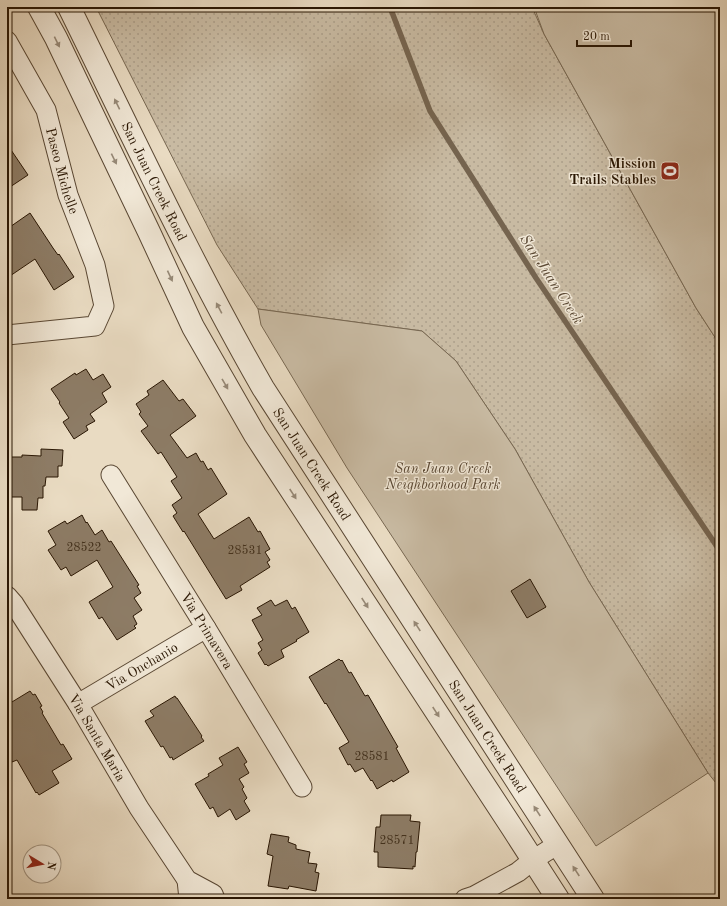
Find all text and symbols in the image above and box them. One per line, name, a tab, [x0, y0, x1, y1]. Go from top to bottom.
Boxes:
scale bar	[577, 22, 631, 48]
text: 20 m	[583, 31, 610, 43]
one-way arrow	[54, 36, 61, 47]
one-way arrow	[114, 98, 120, 110]
street label: San Juan Creek Road	[118, 120, 189, 243]
street label: Paseo Michelle	[43, 126, 81, 216]
one-way arrow	[111, 153, 117, 164]
place label: Mission Trails Stables	[569, 157, 656, 187]
sports icon: Mission Trails Stables	[659, 160, 681, 182]
water label: San Juan Creek	[516, 232, 585, 327]
one-way arrow	[167, 270, 173, 282]
one-way arrow	[216, 302, 222, 314]
one-way arrow	[222, 378, 229, 390]
street label: San Juan Creek Road	[270, 406, 353, 523]
park label: San Juan Creek Neighborhood Park	[385, 462, 501, 493]
one-way arrow	[290, 488, 297, 500]
house number: 28522	[67, 541, 101, 554]
house number: 28531	[228, 544, 262, 557]
street label: Via Primavera	[178, 590, 235, 672]
one-way arrow	[361, 598, 369, 608]
one-way arrow	[413, 621, 421, 631]
street label: Via Onchanio	[104, 640, 181, 694]
street label: San Juan Creek Road	[446, 678, 528, 795]
street label: Via Santa Maria	[65, 692, 128, 784]
one-way arrow	[432, 707, 440, 717]
house number: 28581	[355, 750, 389, 763]
one-way arrow	[533, 806, 541, 816]
house number: 28571	[380, 834, 414, 847]
north arrow	[22, 844, 62, 884]
text: N	[44, 860, 57, 871]
one-way arrow	[572, 866, 579, 877]

